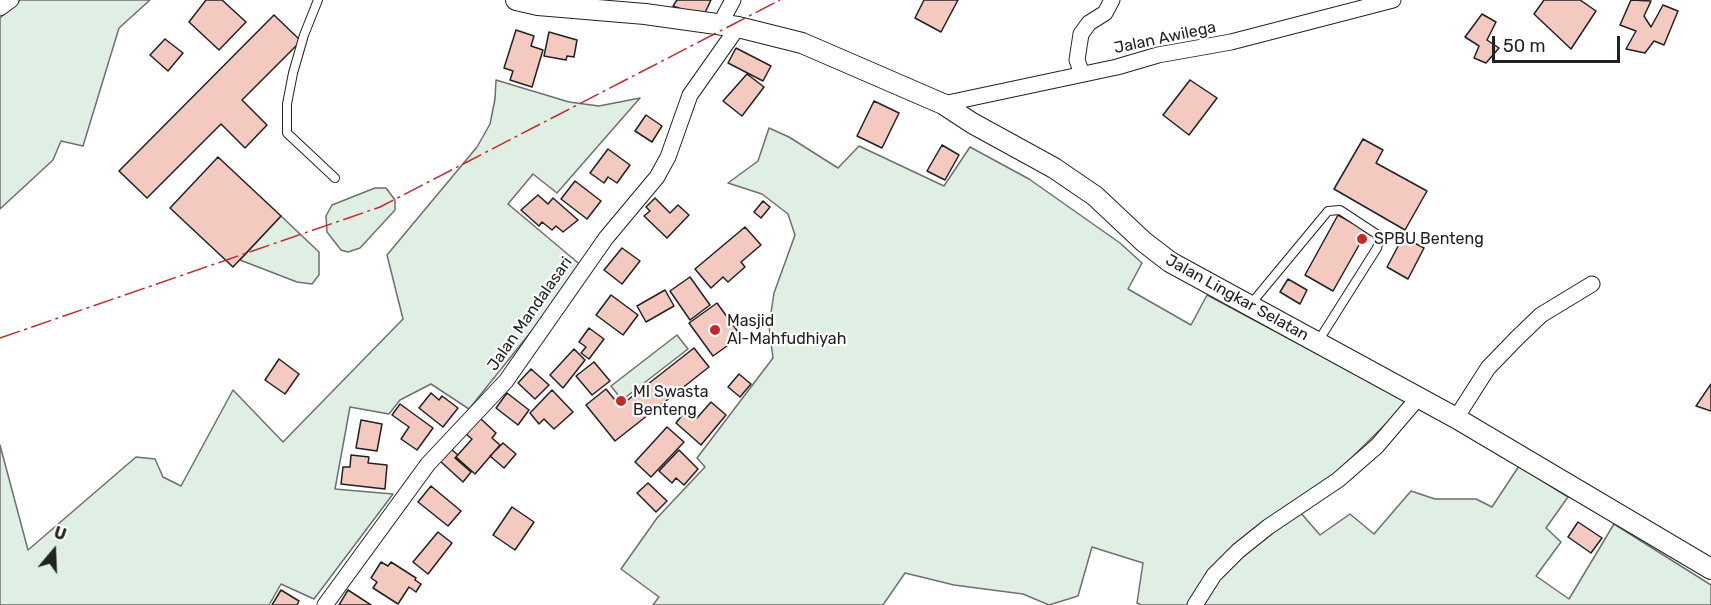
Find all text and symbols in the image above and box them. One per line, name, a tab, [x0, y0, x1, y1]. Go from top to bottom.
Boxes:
street label: Jalan Awilega	[1112, 18, 1218, 58]
scale bar	[1495, 24, 1622, 62]
text: 50 m	[1503, 35, 1546, 57]
place label: SPBU Benteng	[1374, 229, 1484, 249]
marker: SPBU Benteng	[1355, 232, 1369, 246]
street label: Jalan Lingkar Selatan	[1162, 251, 1312, 345]
street label: Jalan Mandalasari	[484, 253, 576, 375]
place label: Masjid Al-Mahfudhiyah	[727, 311, 846, 349]
marker: Masjid Al-Mahfudhiyah	[708, 323, 722, 337]
place label: MI Swasta Benteng	[633, 382, 709, 420]
marker: MI Swasta Benteng	[614, 394, 628, 408]
north arrow	[24, 521, 84, 581]
text: U	[51, 523, 69, 544]

